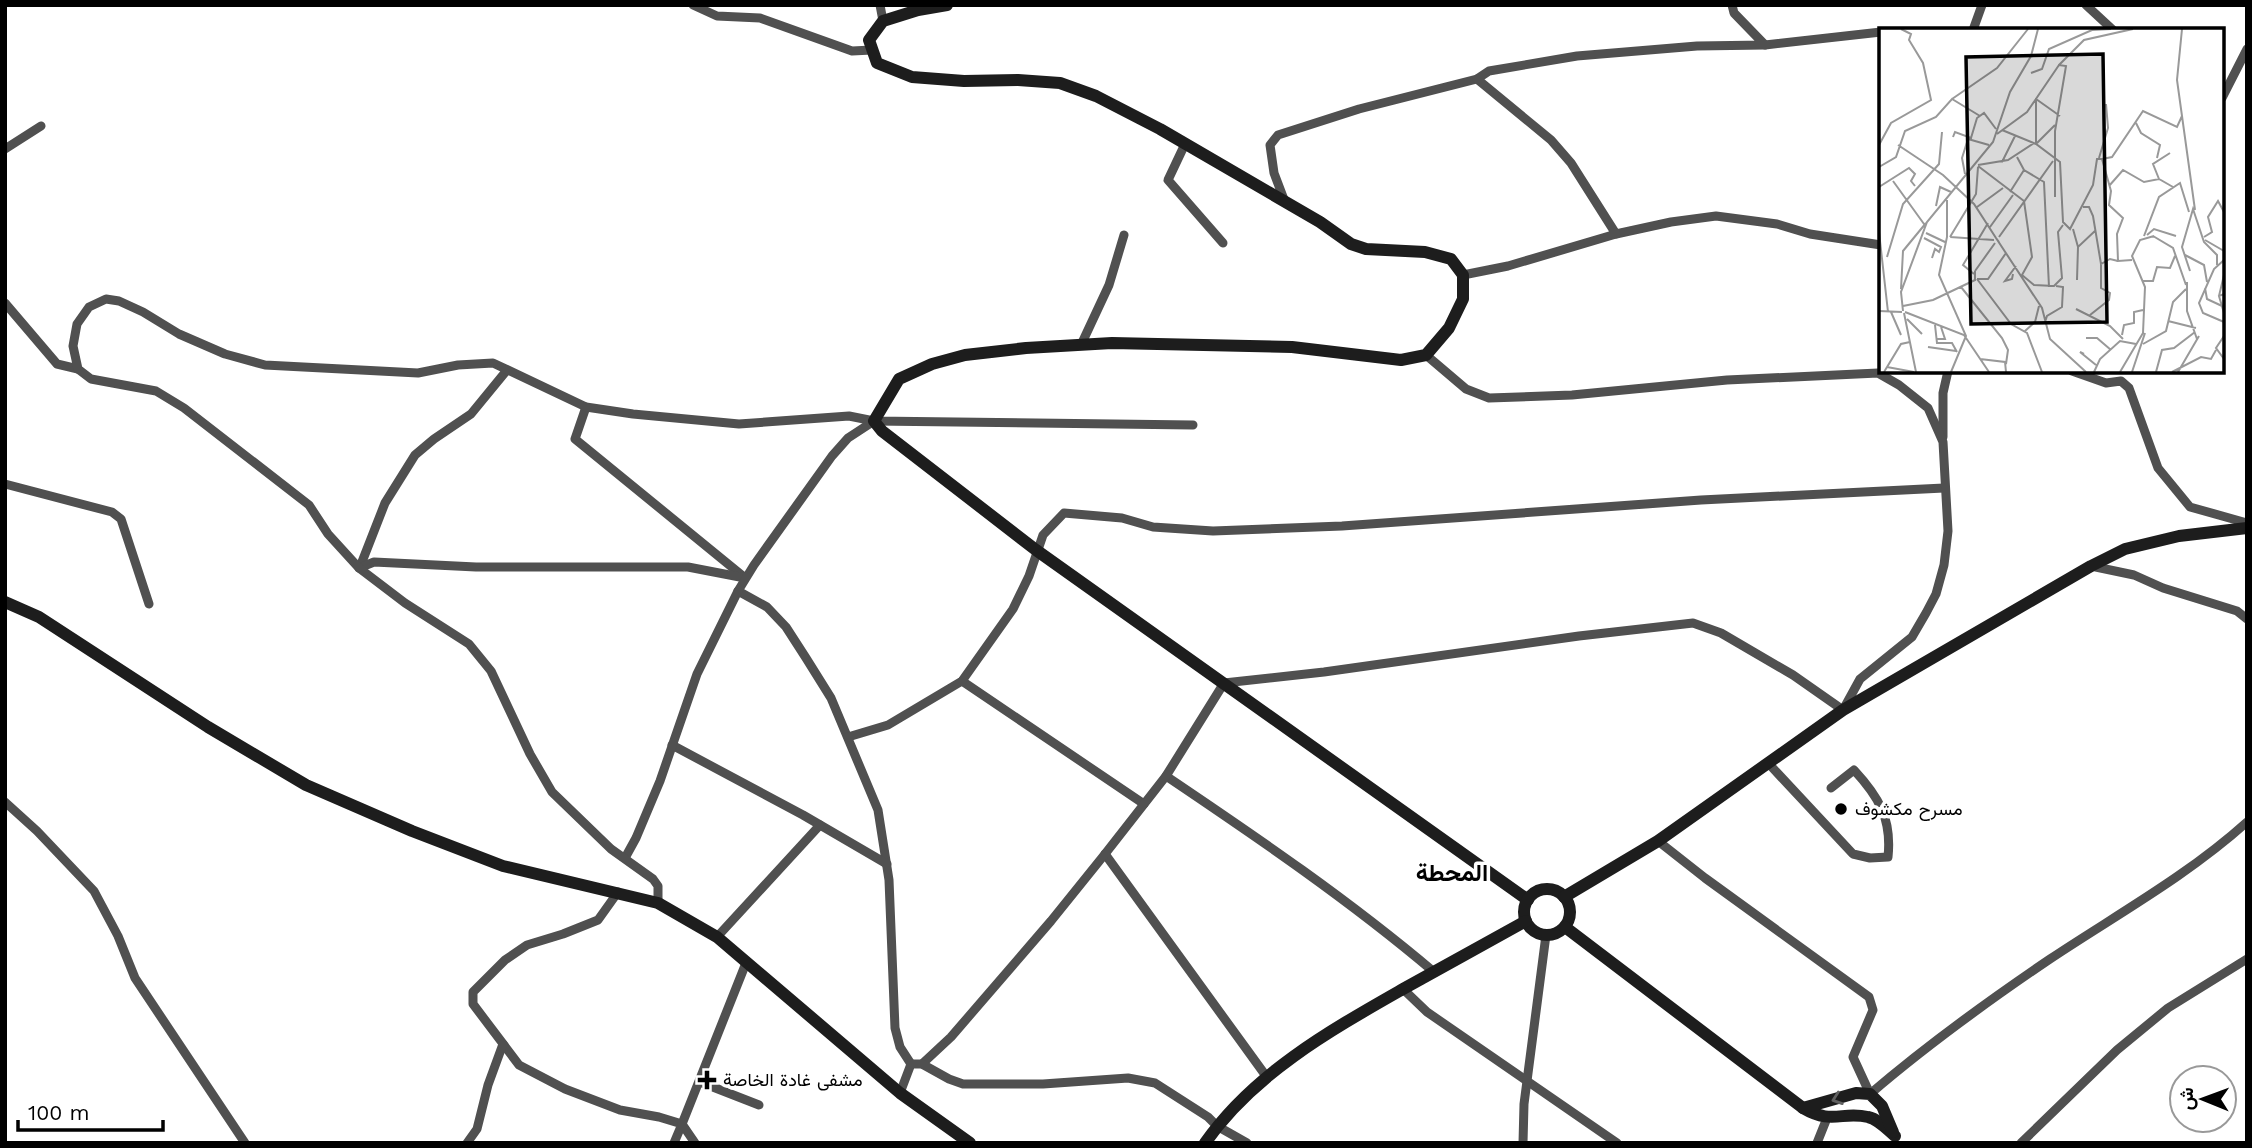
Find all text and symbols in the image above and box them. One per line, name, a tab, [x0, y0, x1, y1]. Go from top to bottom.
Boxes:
inset map	[1879, 28, 2224, 373]
place label: مسرح مكشوف	[1855, 798, 1963, 821]
marker: مسرح مكشوف	[1833, 801, 1849, 817]
district label: المحطة	[1416, 859, 1488, 887]
north arrow	[2168, 1064, 2238, 1134]
place label: مشفى غادة الخاصة	[723, 1069, 863, 1091]
marker: مشفى غادة الخاصة	[697, 1070, 717, 1090]
text: ش	[2175, 1087, 2198, 1110]
scale bar	[18, 1088, 163, 1132]
one-way arrow	[1832, 1091, 1844, 1105]
text: 100 m	[28, 1100, 90, 1125]

